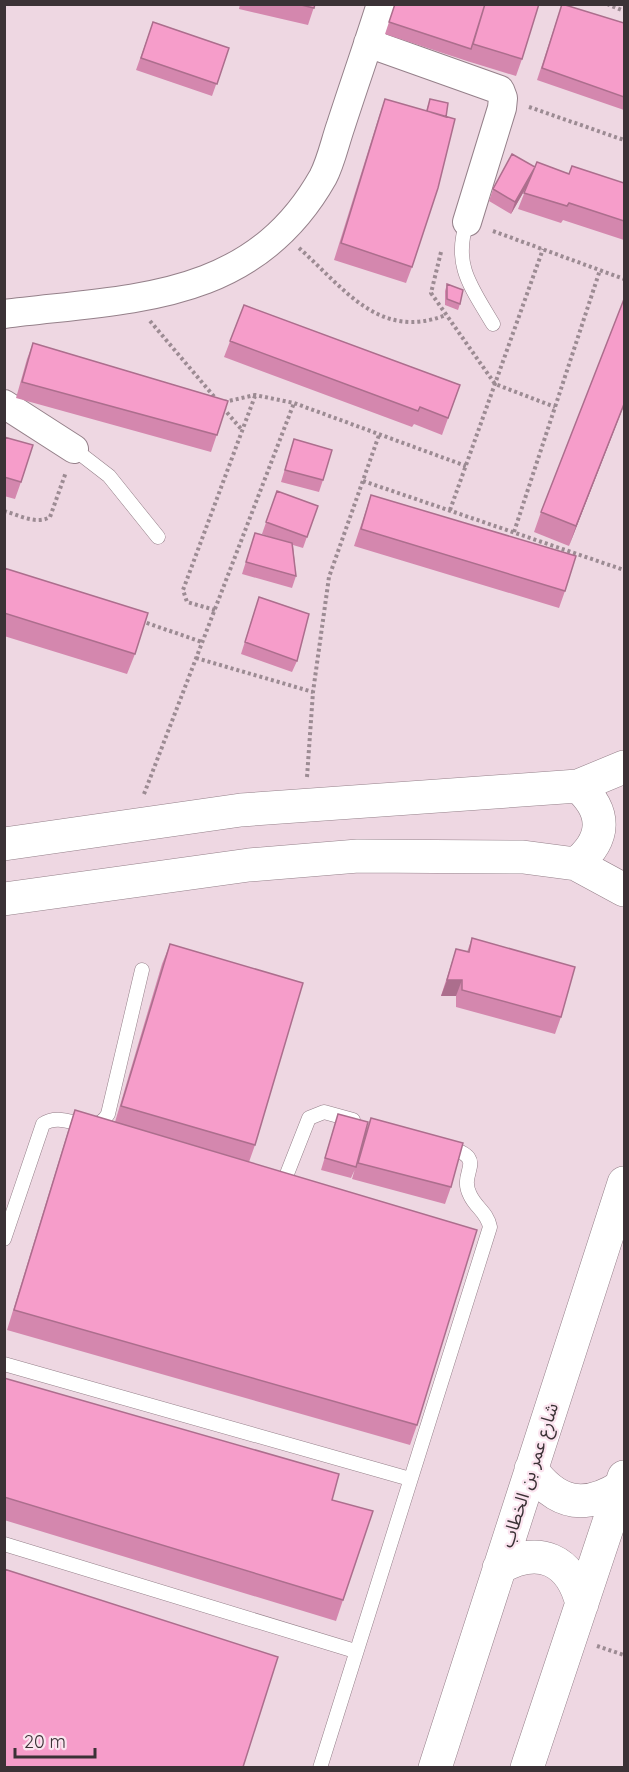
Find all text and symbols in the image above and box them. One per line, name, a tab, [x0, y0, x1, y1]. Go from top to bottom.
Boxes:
street label: شارع عمر بن الخطاب	[495, 1400, 566, 1551]
scale bar	[15, 1721, 94, 1759]
text: 20 m	[24, 1730, 66, 1753]

